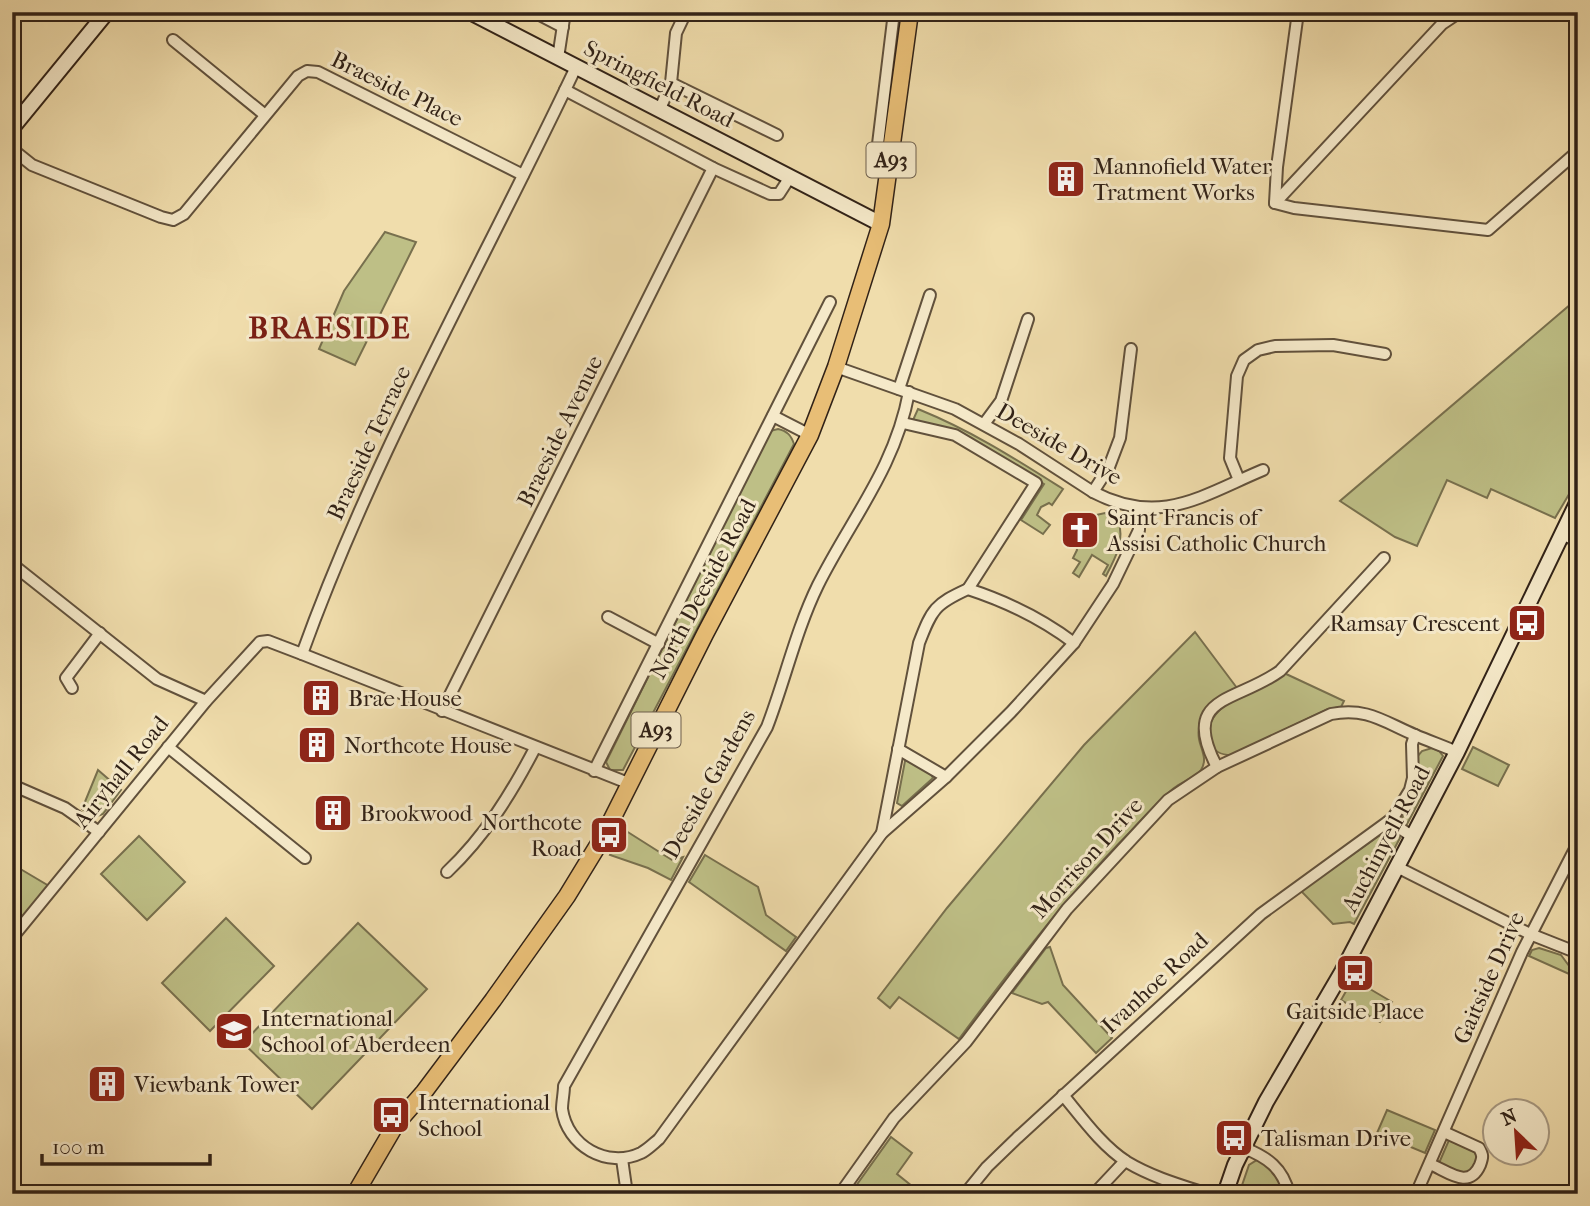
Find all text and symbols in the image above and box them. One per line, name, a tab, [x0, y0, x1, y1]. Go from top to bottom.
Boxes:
street label: Springfield Road	[579, 34, 739, 134]
street label: Braeside Place	[327, 45, 467, 133]
road number: A93	[866, 142, 916, 178]
place label: Mannofield Water Tratment Works	[1093, 153, 1272, 206]
building icon: Mannofield Water Tratment Works	[1045, 158, 1087, 200]
district label: BRAESIDE	[249, 311, 411, 346]
street label: Braeside Avenue	[512, 351, 608, 511]
street label: Braeside Terrace	[321, 361, 417, 525]
street label: Deeside Drive	[991, 397, 1127, 491]
street label: North Deeside Road	[644, 494, 762, 684]
place label: Saint Francis of Assisi Catholic Church	[1106, 504, 1326, 557]
church icon: Saint Francis of Assisi Catholic Church	[1059, 509, 1101, 551]
bus stop icon: Ramsay Crescent	[1506, 602, 1548, 644]
place label: Ramsay Crescent	[1329, 610, 1500, 637]
building icon: Brae House	[300, 677, 342, 719]
place label: Brae House	[348, 685, 462, 712]
street label: Deeside Gardens	[657, 705, 761, 863]
street label: Airyhall Road	[67, 710, 175, 834]
road number: A93	[632, 712, 680, 748]
building icon: Northcote House	[296, 724, 338, 766]
place label: Northcote House	[344, 732, 512, 759]
street label: Auchinyell Road	[1336, 761, 1436, 918]
building icon: Brookwood	[312, 792, 354, 834]
street label: Morrison Drive	[1026, 792, 1148, 924]
place label: Brookwood	[360, 800, 473, 827]
place label: Northcote Road	[481, 809, 582, 862]
bus stop icon: Northcote Road	[588, 814, 630, 856]
street label: Gaitside Drive	[1448, 908, 1530, 1048]
street label: Ivanhoe Road	[1096, 927, 1214, 1039]
bus stop icon: Gaitside Place	[1334, 952, 1376, 994]
place label: Gaitside Place	[1286, 998, 1424, 1025]
place label: International School of Aberdeen	[261, 1005, 451, 1058]
school or university icon: International School of Aberdeen	[213, 1010, 255, 1052]
building icon: Viewbank Tower	[86, 1063, 128, 1105]
place label: Viewbank Tower	[133, 1071, 299, 1098]
place label: International School	[418, 1089, 551, 1142]
bus stop icon: International School	[370, 1094, 412, 1136]
north arrow	[1482, 1098, 1552, 1168]
text: N	[1498, 1104, 1521, 1131]
bus stop icon: Talisman Drive	[1213, 1117, 1255, 1159]
scale bar	[42, 1122, 210, 1166]
place label: Talisman Drive	[1261, 1125, 1411, 1152]
text: 100 m	[52, 1135, 105, 1159]

